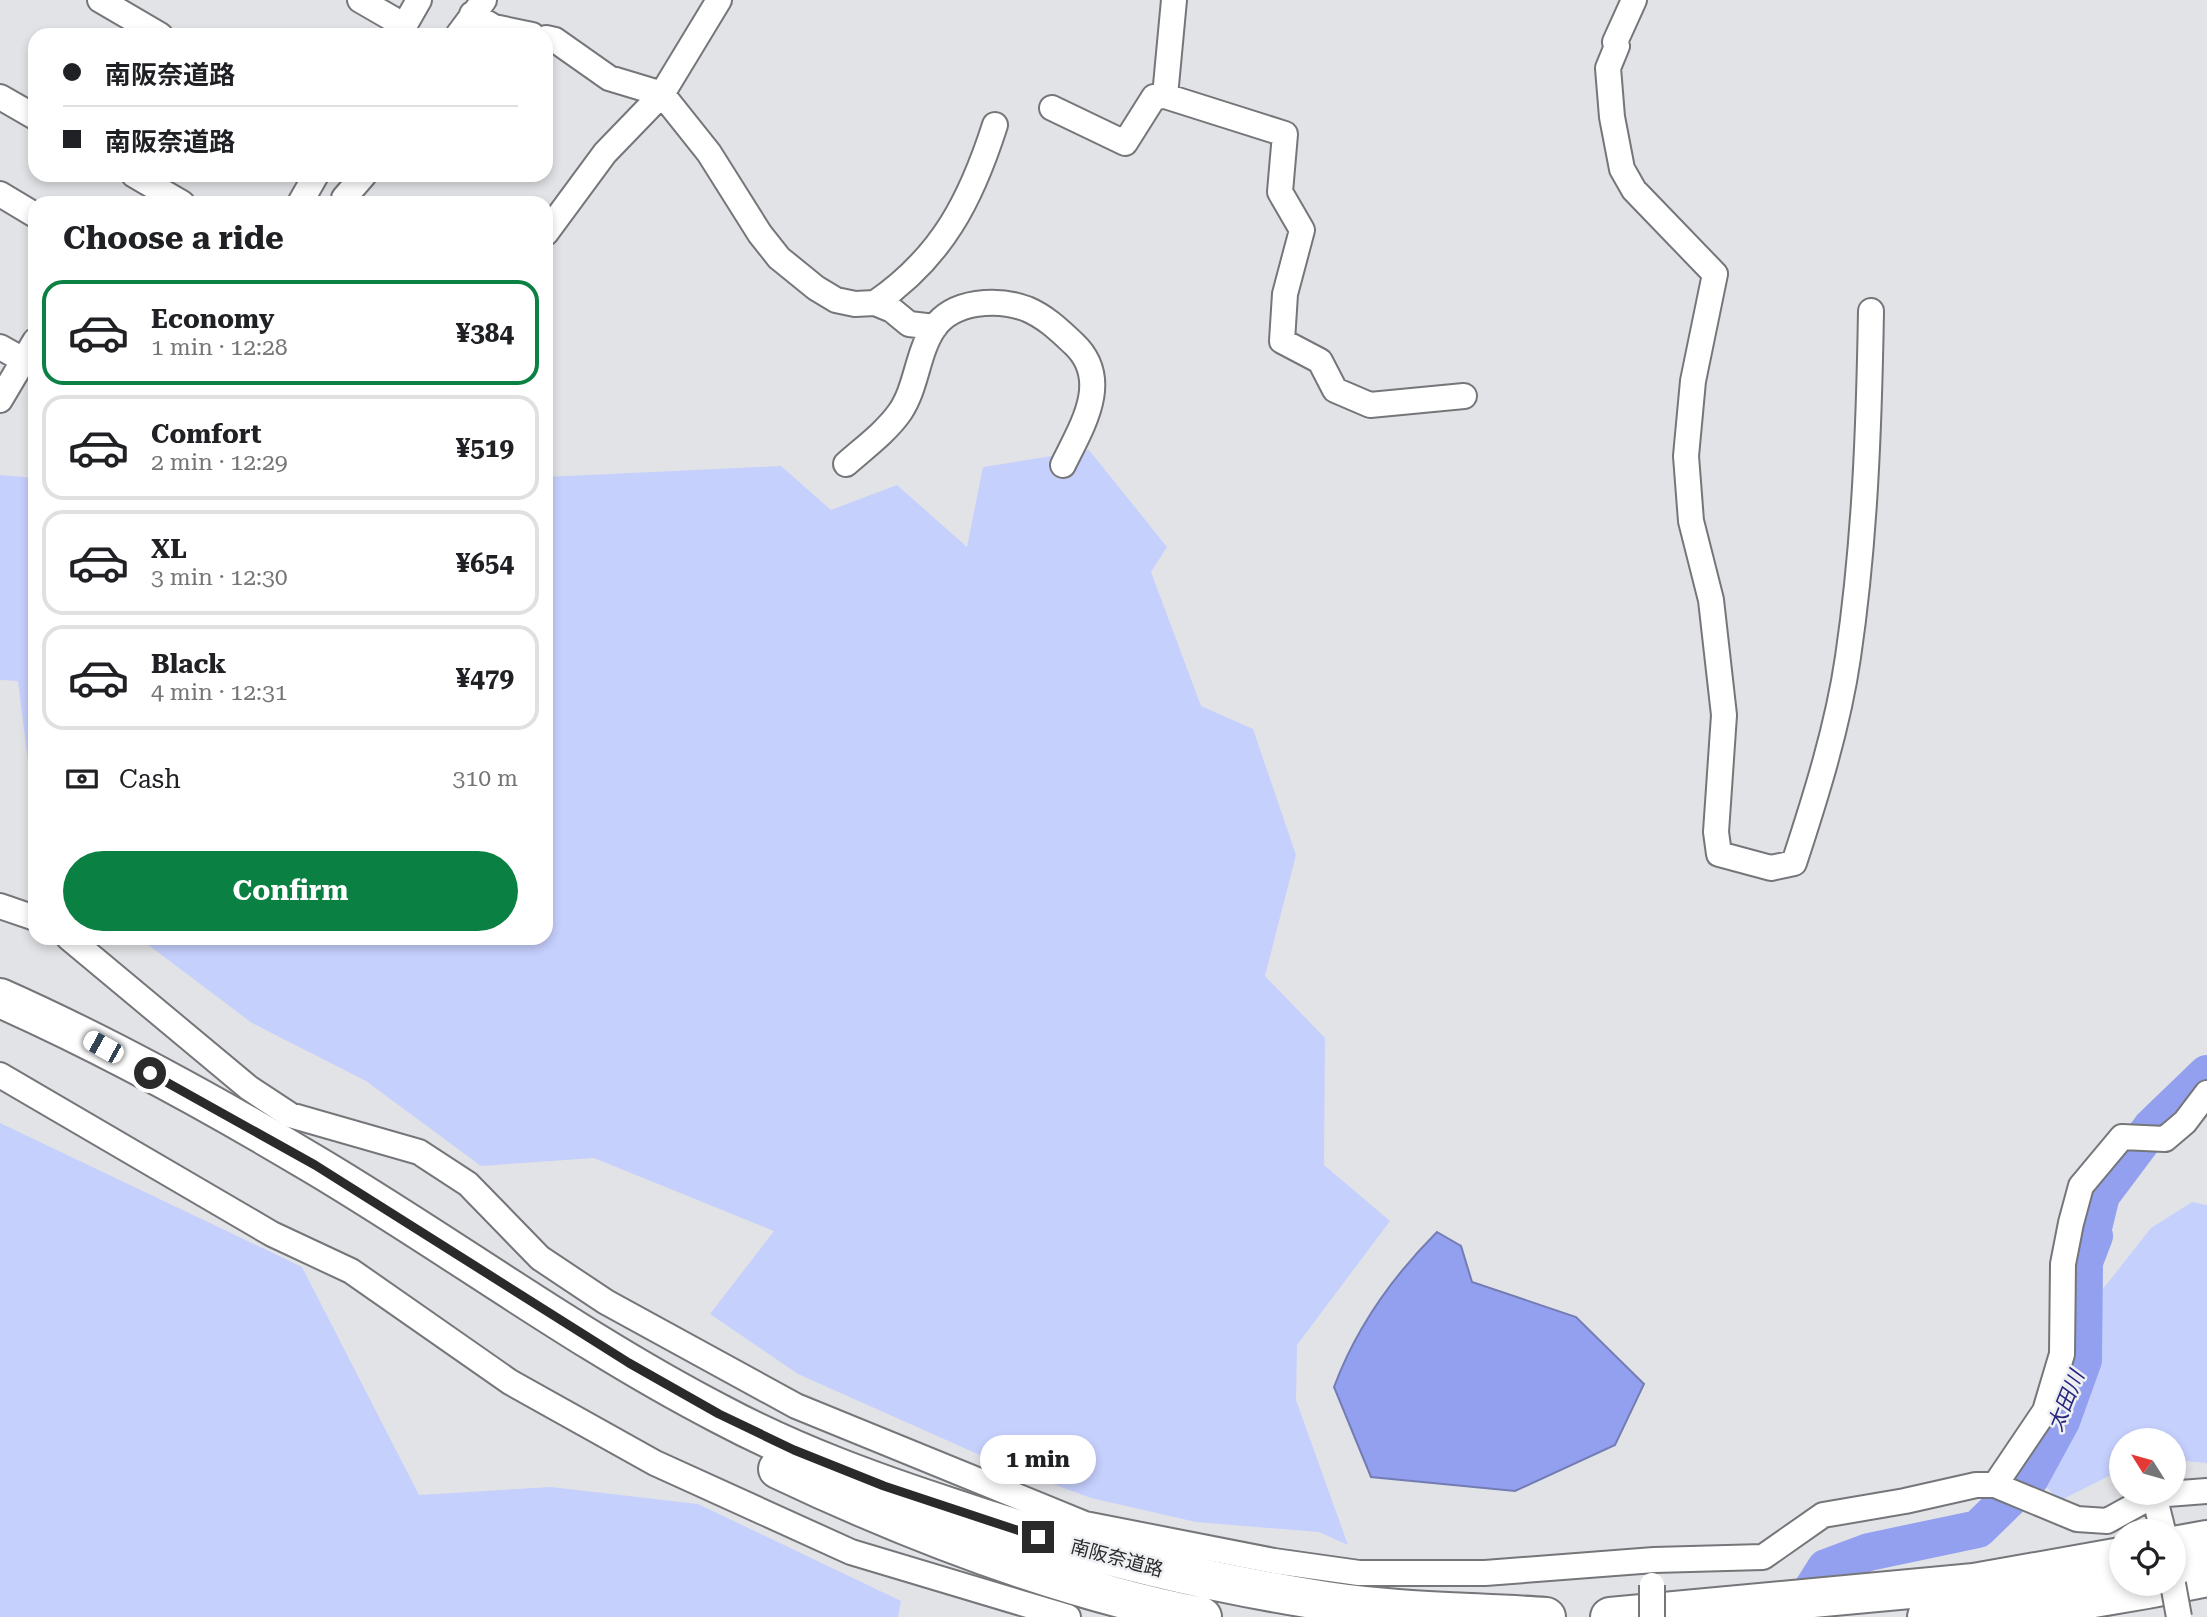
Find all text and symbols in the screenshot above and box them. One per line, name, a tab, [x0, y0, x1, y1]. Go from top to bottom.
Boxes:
text: 南阪奈道路	[105, 60, 235, 90]
text: 南阪奈道路	[105, 127, 235, 157]
text: Choose a ride	[63, 219, 284, 257]
icon: car	[67, 301, 130, 364]
text: Economy	[151, 304, 274, 334]
text: ¥384	[456, 318, 514, 348]
text: 1 min · 12:28	[151, 334, 288, 361]
icon: car	[67, 416, 130, 479]
text: Comfort	[151, 419, 261, 449]
text: ¥519	[456, 433, 514, 463]
text: 2 min · 12:29	[151, 449, 288, 476]
icon: car	[67, 531, 130, 594]
text: XL	[151, 534, 187, 564]
text: ¥654	[456, 548, 514, 578]
text: 3 min · 12:30	[151, 564, 288, 591]
icon: car	[67, 646, 130, 709]
text: Black	[151, 649, 226, 679]
text: ¥479	[456, 663, 514, 693]
text: 4 min · 12:31	[151, 679, 288, 706]
icon: cash	[63, 760, 101, 798]
text: Cash	[119, 764, 181, 794]
text: 310 m	[453, 765, 518, 792]
button: Confirm	[63, 851, 518, 931]
car	[80, 1028, 127, 1066]
route start	[134, 1057, 166, 1089]
water label: 太田川	[2043, 1365, 2090, 1435]
north arrow	[2109, 1428, 2186, 1505]
map controls	[2109, 1428, 2186, 1596]
callout: 1 min	[980, 1436, 1096, 1484]
text: 1 min	[1006, 1446, 1070, 1473]
button: locate	[2109, 1519, 2186, 1596]
route end	[1022, 1521, 1054, 1553]
street label: 南阪奈道路	[1068, 1535, 1166, 1581]

